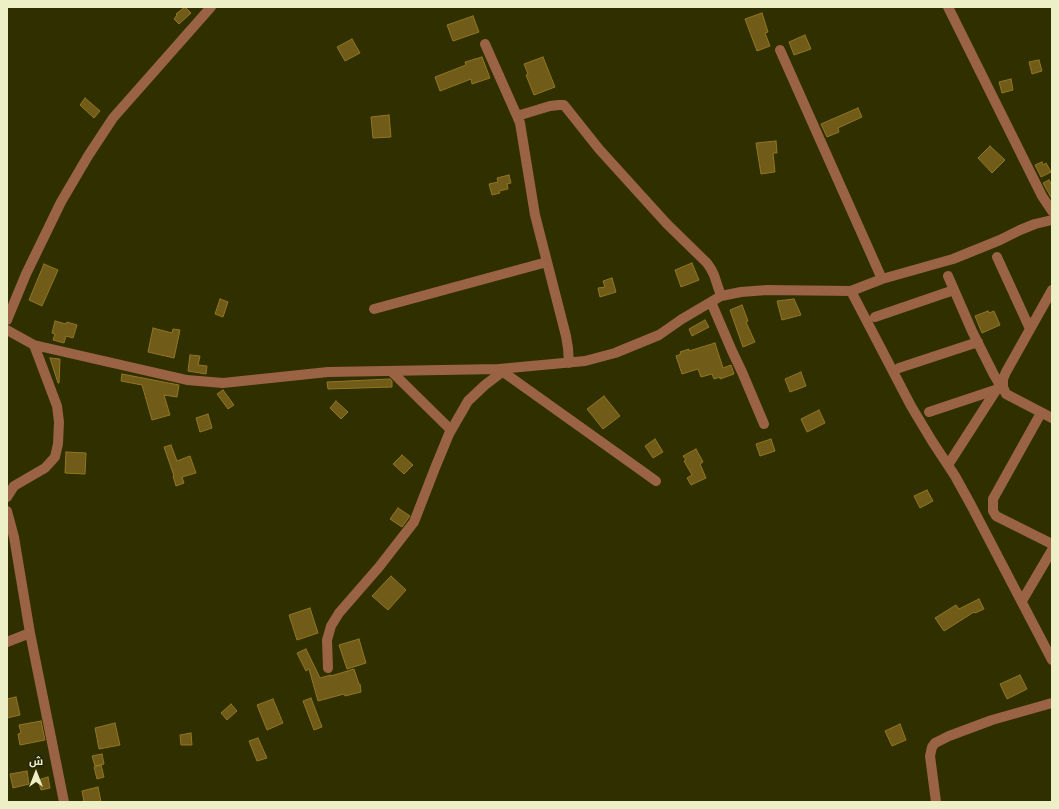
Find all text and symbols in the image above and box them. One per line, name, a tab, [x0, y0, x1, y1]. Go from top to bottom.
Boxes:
north arrow	[16, 753, 56, 793]
text: ش	[29, 753, 43, 768]

